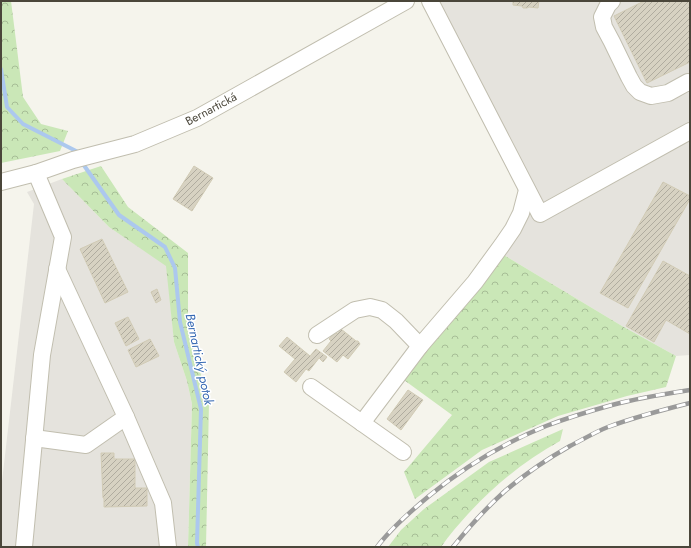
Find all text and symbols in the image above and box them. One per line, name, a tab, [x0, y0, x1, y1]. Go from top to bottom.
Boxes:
street label: Bernartická	[182, 88, 240, 130]
water label: Bernartický potok	[181, 312, 219, 407]

